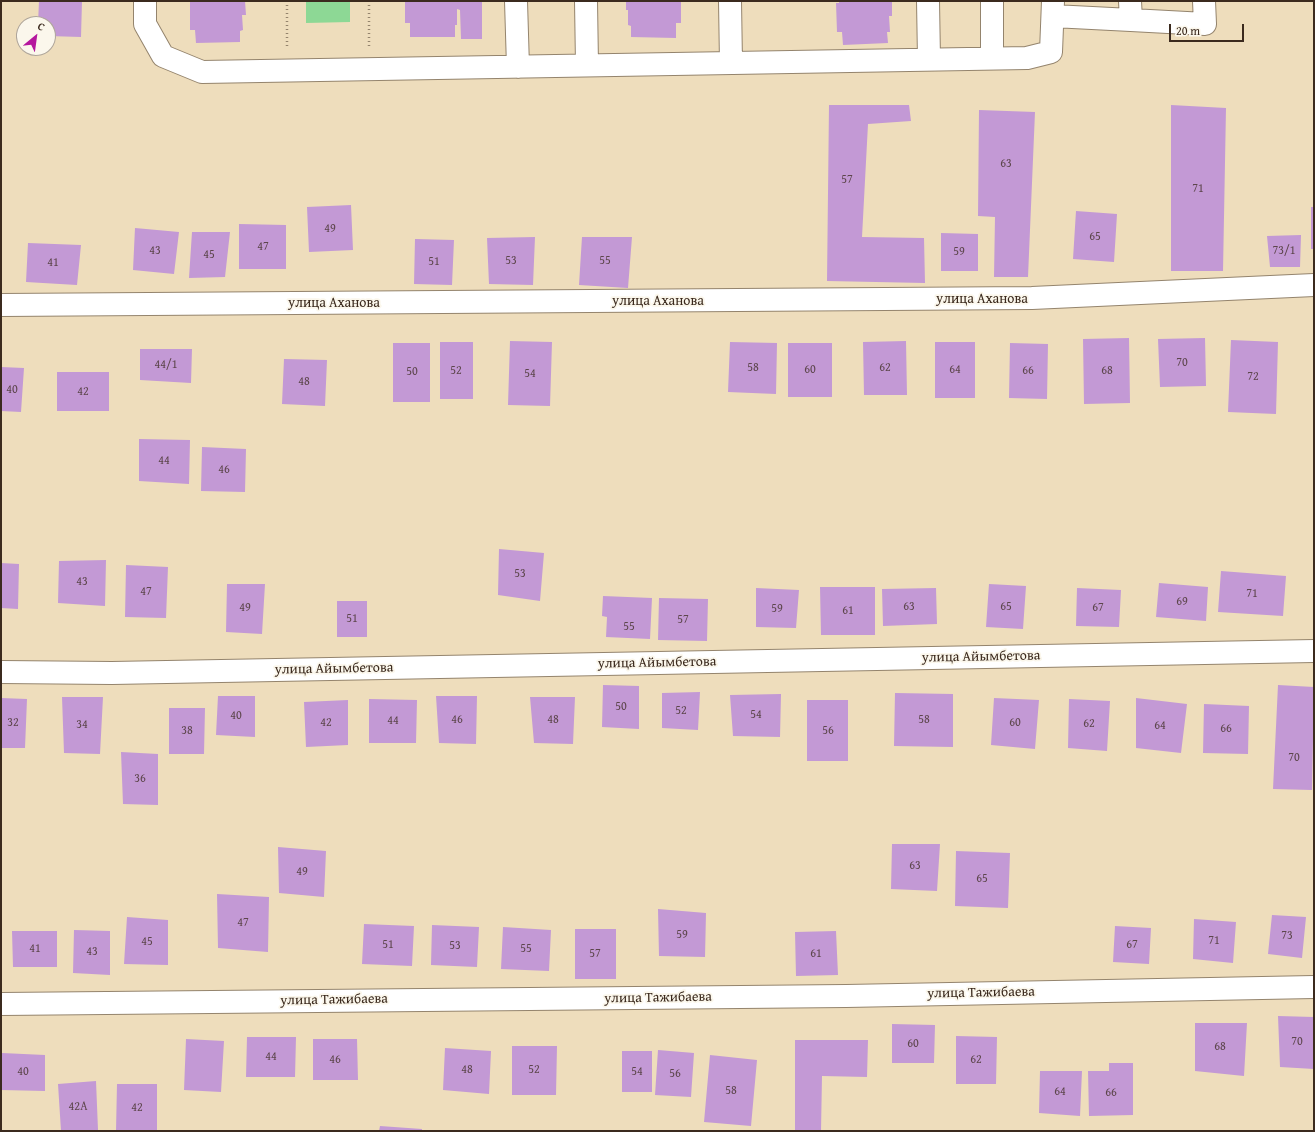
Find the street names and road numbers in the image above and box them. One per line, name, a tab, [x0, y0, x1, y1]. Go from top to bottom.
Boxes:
street label: улица Аханова	[936, 291, 1028, 307]
street label: улица Аханова	[612, 293, 704, 309]
street label: улица Аханова	[288, 295, 380, 311]
street label: улица Айымбетова	[922, 648, 1040, 666]
street label: улица Айымбетова	[598, 654, 716, 672]
street label: улица Айымбетова	[275, 660, 393, 678]
street label: улица Тажибаева	[927, 984, 1035, 1002]
street label: улица Тажибаева	[604, 989, 712, 1007]
street label: улица Тажибаева	[280, 991, 388, 1009]

